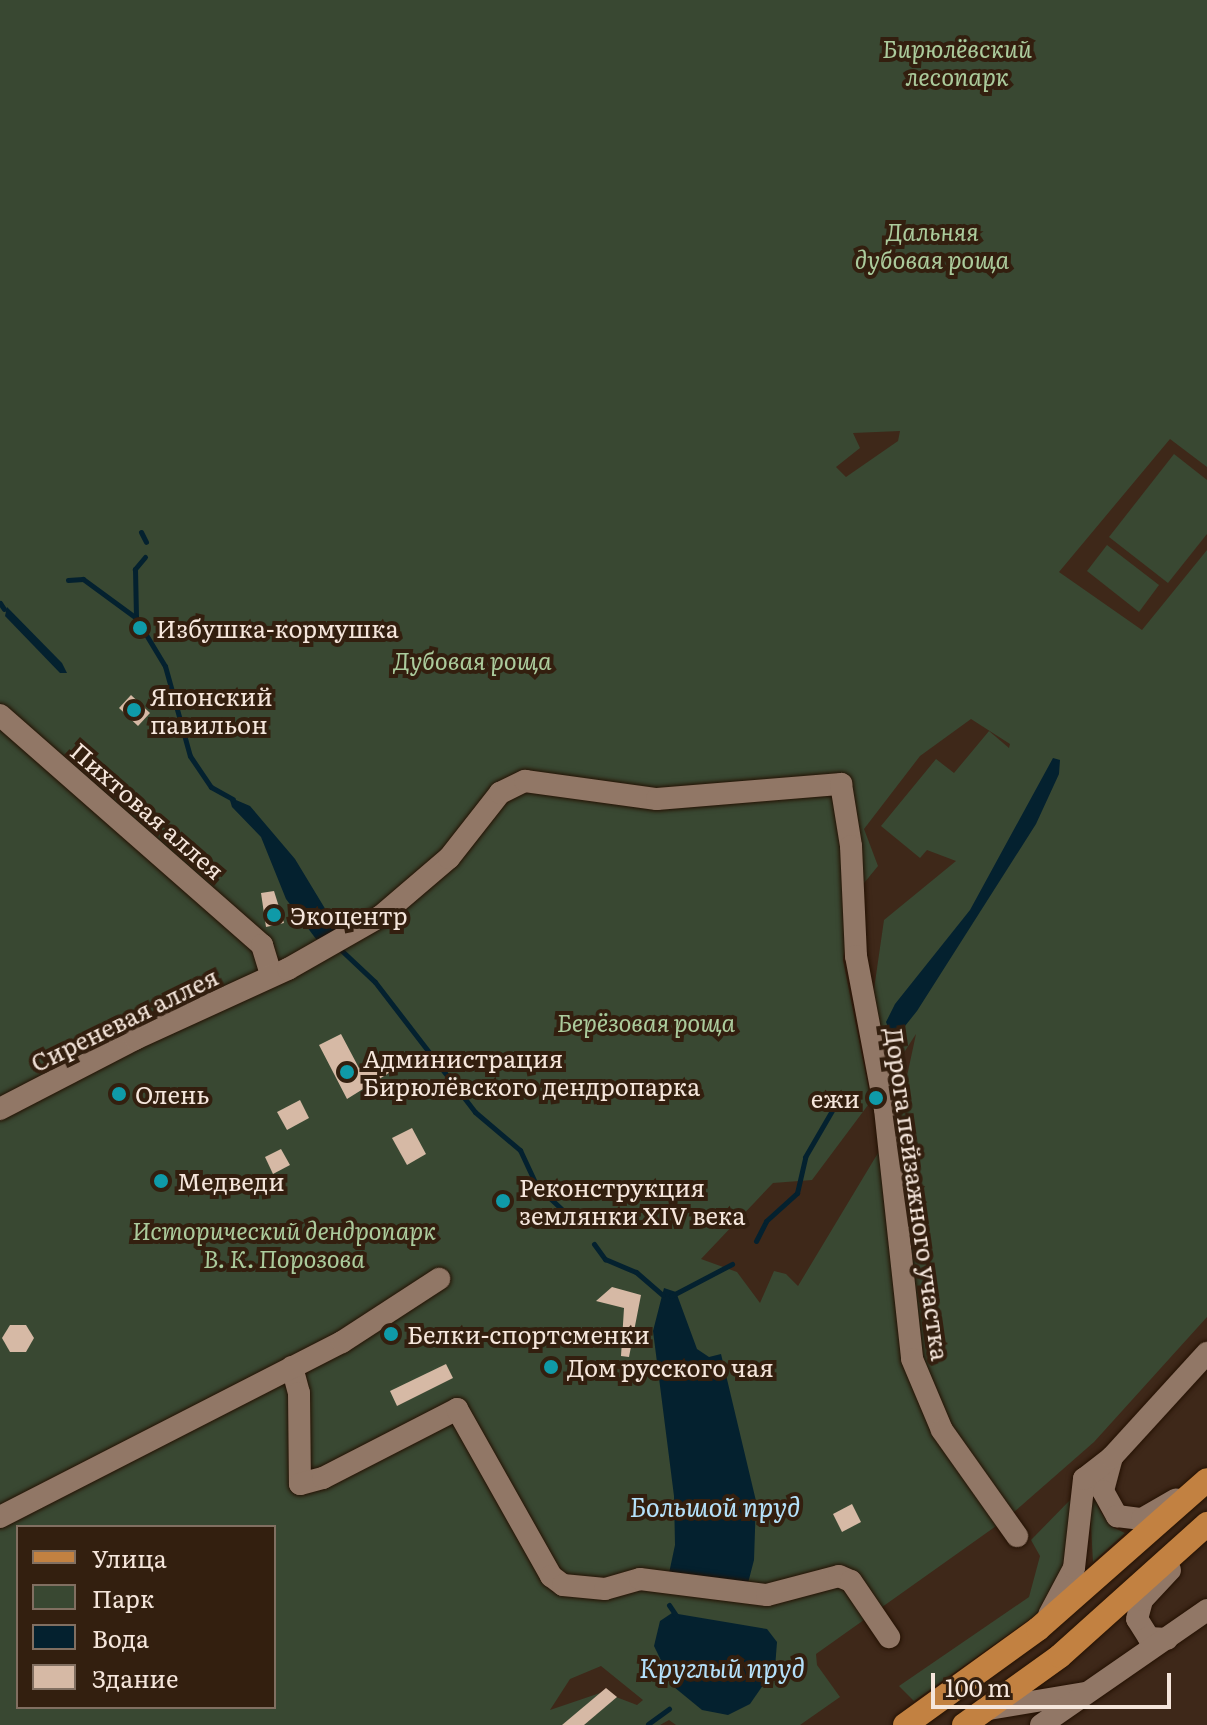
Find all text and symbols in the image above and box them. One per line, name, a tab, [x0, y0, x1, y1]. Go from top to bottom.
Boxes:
park label: Бирюлёвский лесопарк	[882, 34, 1032, 90]
park label: Дальняя дубовая роща	[855, 217, 1009, 273]
place label: Избушка-кормушка	[156, 614, 399, 642]
marker: Избушка-кормушка	[131, 619, 149, 637]
park label: Дубовая роща	[392, 646, 552, 674]
place label: Японcкий павильон	[150, 682, 273, 738]
marker: Японcкий павильон	[125, 701, 143, 719]
street label: Пихтовая аллея	[65, 736, 231, 884]
place label: Экоцентр	[290, 901, 408, 929]
marker: Экоцентр	[265, 906, 283, 924]
street label: Сиреневая аллея	[26, 961, 222, 1077]
park label: Берёзовая роща	[557, 1008, 735, 1036]
street label: Дорога пейзажного участка	[880, 1026, 956, 1362]
place label: Администрация Бирюлёвского дендропарка	[363, 1044, 700, 1100]
marker: Администрация Бирюлёвского дендропарка	[338, 1063, 356, 1081]
place label: Олень	[135, 1080, 209, 1108]
place label: ежи	[811, 1084, 860, 1112]
marker: Олень	[110, 1085, 128, 1103]
marker: ежи	[867, 1089, 885, 1107]
place label: Медведи	[177, 1167, 285, 1195]
marker: Медведи	[152, 1172, 170, 1190]
place label: Реконструкция землянки XIV века	[519, 1173, 745, 1229]
marker: Реконструкция землянки XIV века	[494, 1192, 512, 1210]
park label: Исторический дендропарк В. К. Порозова	[132, 1216, 436, 1272]
place label: Белки-спортсменки	[407, 1320, 650, 1348]
marker: Белки-спортсменки	[382, 1325, 400, 1343]
place label: Дом русского чая	[567, 1353, 774, 1381]
marker: Дом русского чая	[542, 1358, 560, 1376]
water label: Большой пруд	[630, 1490, 800, 1522]
legend	[16, 1525, 276, 1709]
text: Улица	[92, 1540, 167, 1575]
text: Парк	[92, 1580, 154, 1615]
text: Вода	[92, 1620, 149, 1655]
water label: Круглый пруд	[639, 1651, 805, 1683]
scale bar	[935, 1657, 1175, 1707]
text: Здание	[92, 1660, 178, 1695]
text: 100 m	[945, 1669, 1011, 1704]

